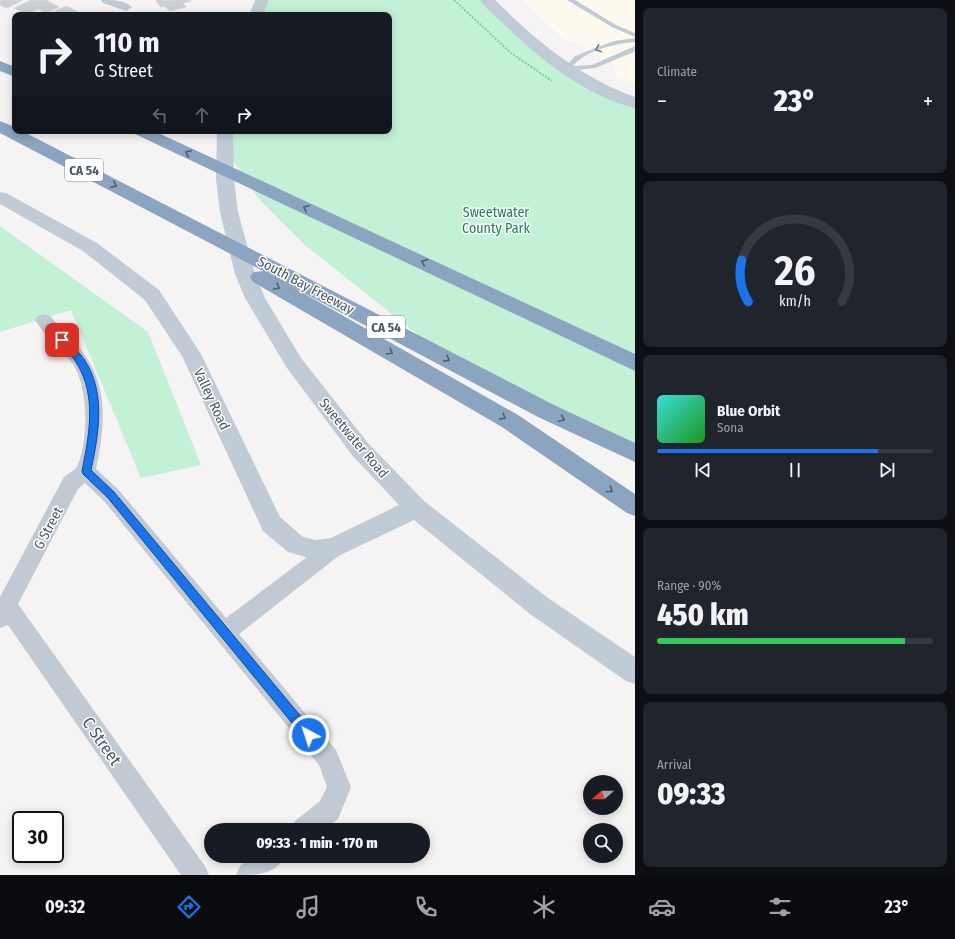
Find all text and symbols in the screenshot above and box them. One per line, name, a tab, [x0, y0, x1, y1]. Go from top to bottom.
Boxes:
text: 110 m	[94, 26, 160, 59]
icon: right	[28, 28, 80, 80]
one-way arrow	[594, 44, 601, 52]
text: G Street	[94, 60, 153, 82]
text: Climate	[657, 64, 697, 79]
text: 23°	[774, 83, 816, 119]
text: −	[657, 88, 667, 115]
text: +	[923, 88, 933, 115]
icon: left	[149, 104, 171, 126]
icon: ahead	[191, 104, 213, 126]
icon: right	[233, 104, 255, 126]
one-way arrow	[184, 150, 192, 158]
road number: CA 54	[65, 159, 103, 181]
one-way arrow	[110, 180, 117, 188]
park label: Sweetwater County Park	[462, 204, 530, 237]
one-way arrow	[302, 205, 310, 213]
text: 26	[773, 246, 816, 296]
street label: South Bay Freeway	[255, 253, 357, 318]
one-way arrow	[420, 259, 427, 267]
one-way arrow	[273, 283, 280, 290]
text: km/h	[779, 293, 811, 310]
road number: CA 54	[367, 316, 405, 338]
pin	[45, 323, 79, 357]
icon: arrive	[51, 329, 73, 351]
one-way arrow	[386, 348, 393, 355]
one-way arrow	[442, 354, 450, 362]
street label: Valley Road	[190, 366, 233, 433]
street label: Sweetwater Road	[315, 395, 392, 482]
text: Blue Orbit	[717, 402, 780, 420]
one-way arrow	[499, 412, 506, 420]
one-way arrow	[558, 414, 565, 422]
text: Sona	[717, 420, 744, 435]
icon: previous	[692, 459, 714, 481]
icon: pause	[784, 459, 806, 481]
icon: next	[876, 459, 898, 481]
one-way arrow	[606, 485, 613, 492]
street label: G Street	[30, 504, 67, 552]
text: Range · 90%	[657, 578, 721, 593]
text: 450 km	[657, 597, 749, 633]
street label: C Street	[77, 713, 126, 770]
position arrow	[288, 714, 330, 756]
text: Arrival	[657, 757, 691, 772]
north arrow	[583, 775, 623, 815]
map controls	[583, 775, 623, 863]
text: 09:33	[657, 776, 726, 812]
speed limit sign: 30	[12, 811, 64, 863]
button: search	[583, 823, 623, 863]
text: 09:33 · 1 min · 170 m	[256, 834, 378, 852]
icon: directions	[175, 893, 203, 921]
icon: music	[294, 893, 322, 921]
icon: phone	[412, 893, 440, 921]
icon: climate	[530, 893, 558, 921]
icon: car	[648, 893, 676, 921]
icon: filters	[766, 893, 794, 921]
text: 09:32	[45, 896, 85, 918]
text: 23°	[885, 896, 910, 918]

